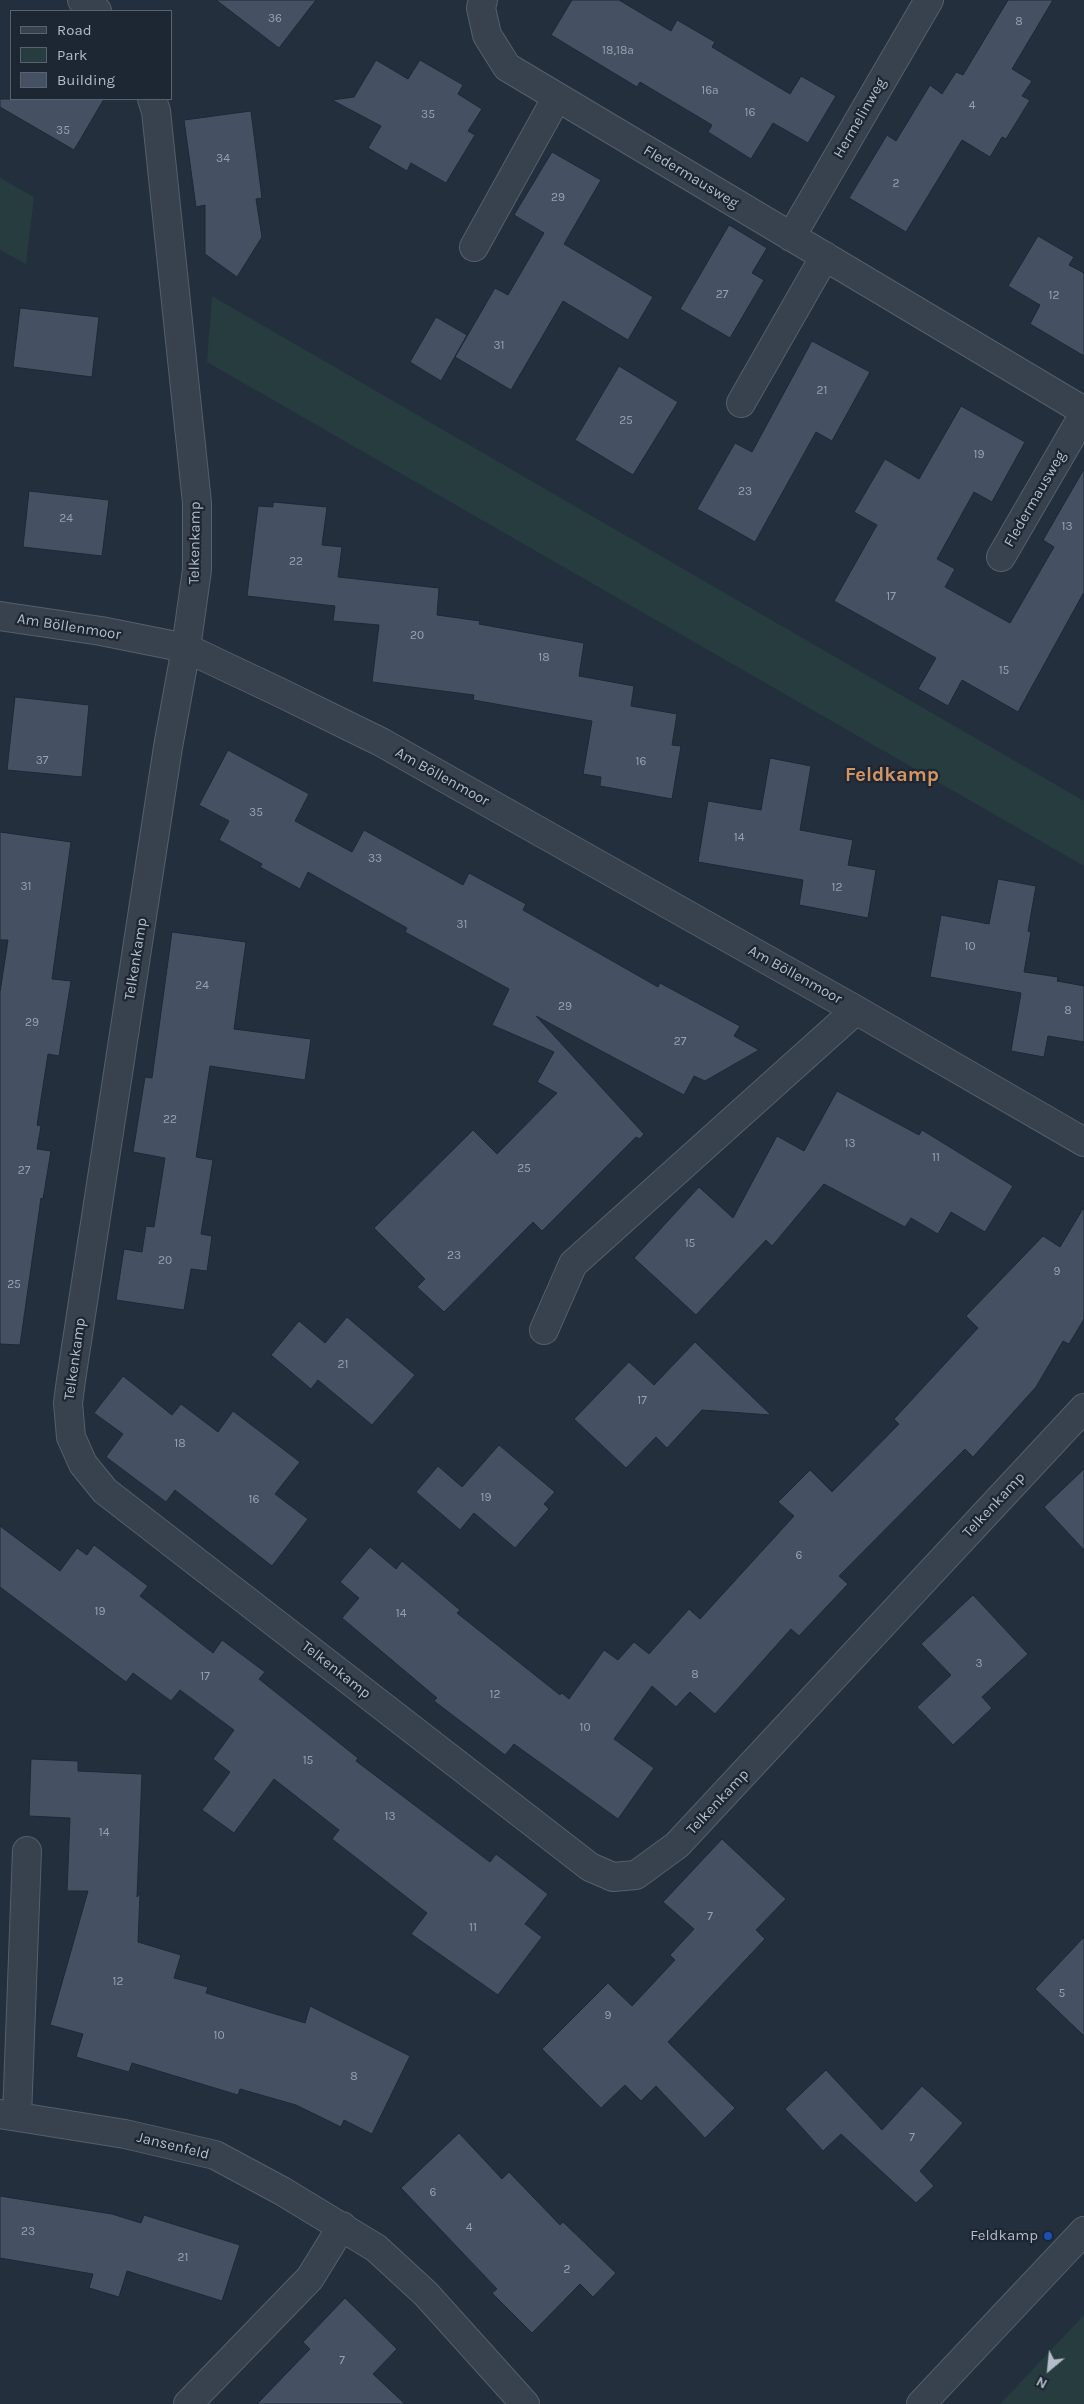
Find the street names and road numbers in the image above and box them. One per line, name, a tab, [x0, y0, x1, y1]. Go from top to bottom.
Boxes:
street label: Hermelinweg	[830, 75, 890, 161]
street label: Fledermausweg	[640, 141, 742, 213]
street label: Fledermausweg	[1000, 448, 1070, 550]
street label: Telkenkamp	[185, 501, 205, 585]
street label: Am Böllenmoor	[16, 610, 122, 644]
street label: Am Böllenmoor	[392, 744, 492, 810]
street label: Telkenkamp	[121, 917, 151, 1001]
street label: Am Böllenmoor	[745, 942, 845, 1008]
street label: Telkenkamp	[60, 1317, 90, 1401]
street label: Telkenkamp	[959, 1469, 1029, 1541]
street label: Telkenkamp	[298, 1637, 374, 1703]
street label: Telkenkamp	[683, 1766, 753, 1838]
street label: Jansenfeld	[135, 2128, 211, 2164]

